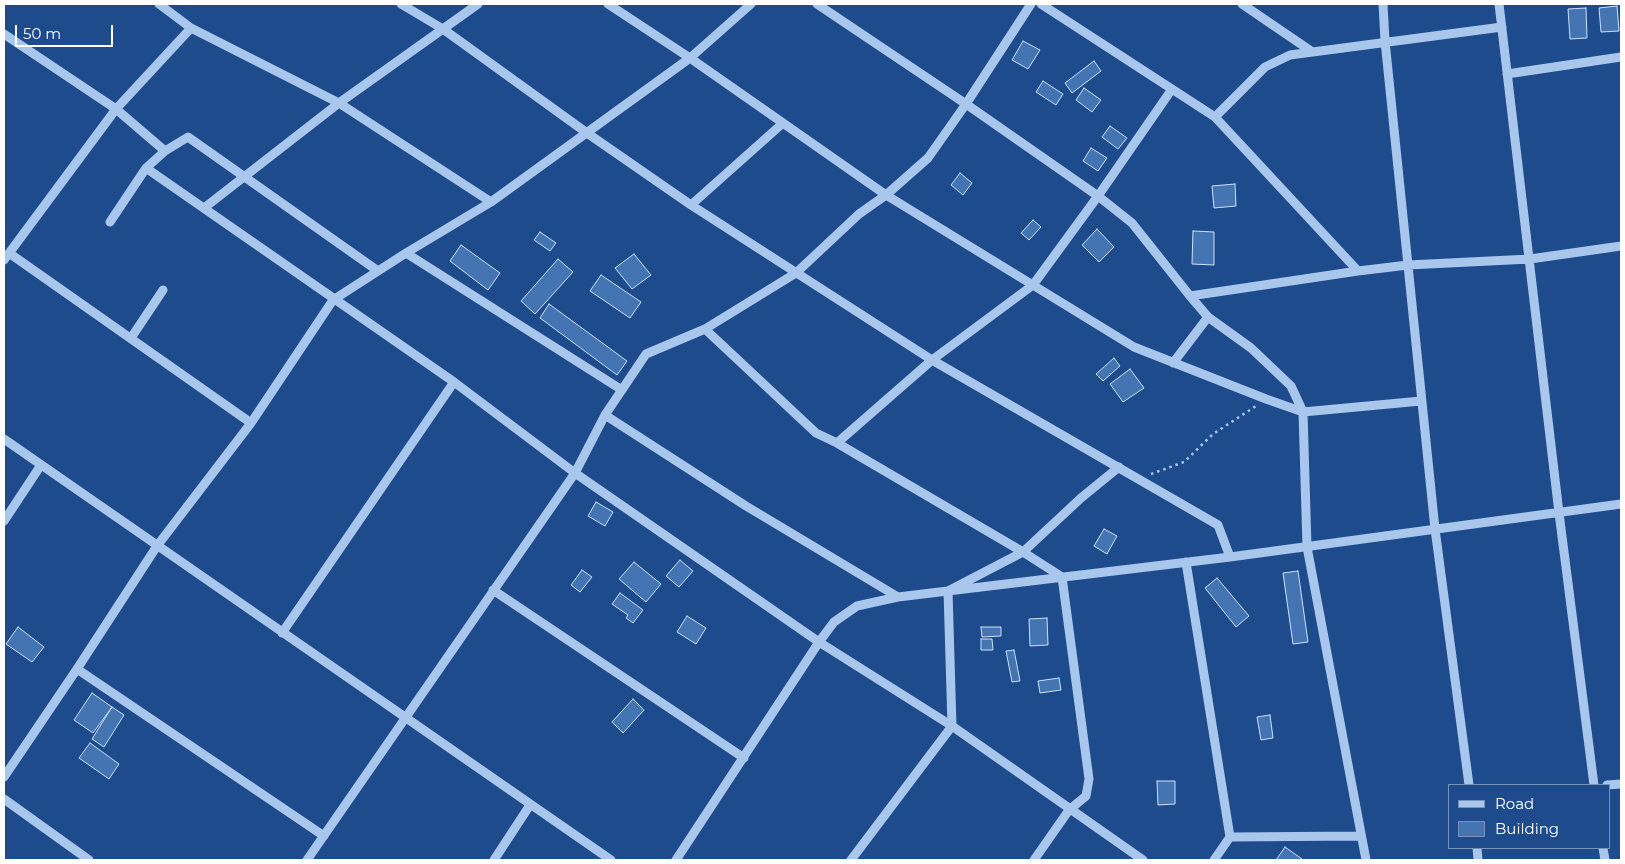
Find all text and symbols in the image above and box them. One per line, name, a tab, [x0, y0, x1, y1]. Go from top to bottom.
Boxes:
scale bar	[18, 15, 115, 47]
text: 50 m	[23, 24, 61, 43]
legend	[1448, 784, 1610, 849]
text: Road	[1495, 794, 1534, 813]
text: Building	[1495, 819, 1559, 838]

